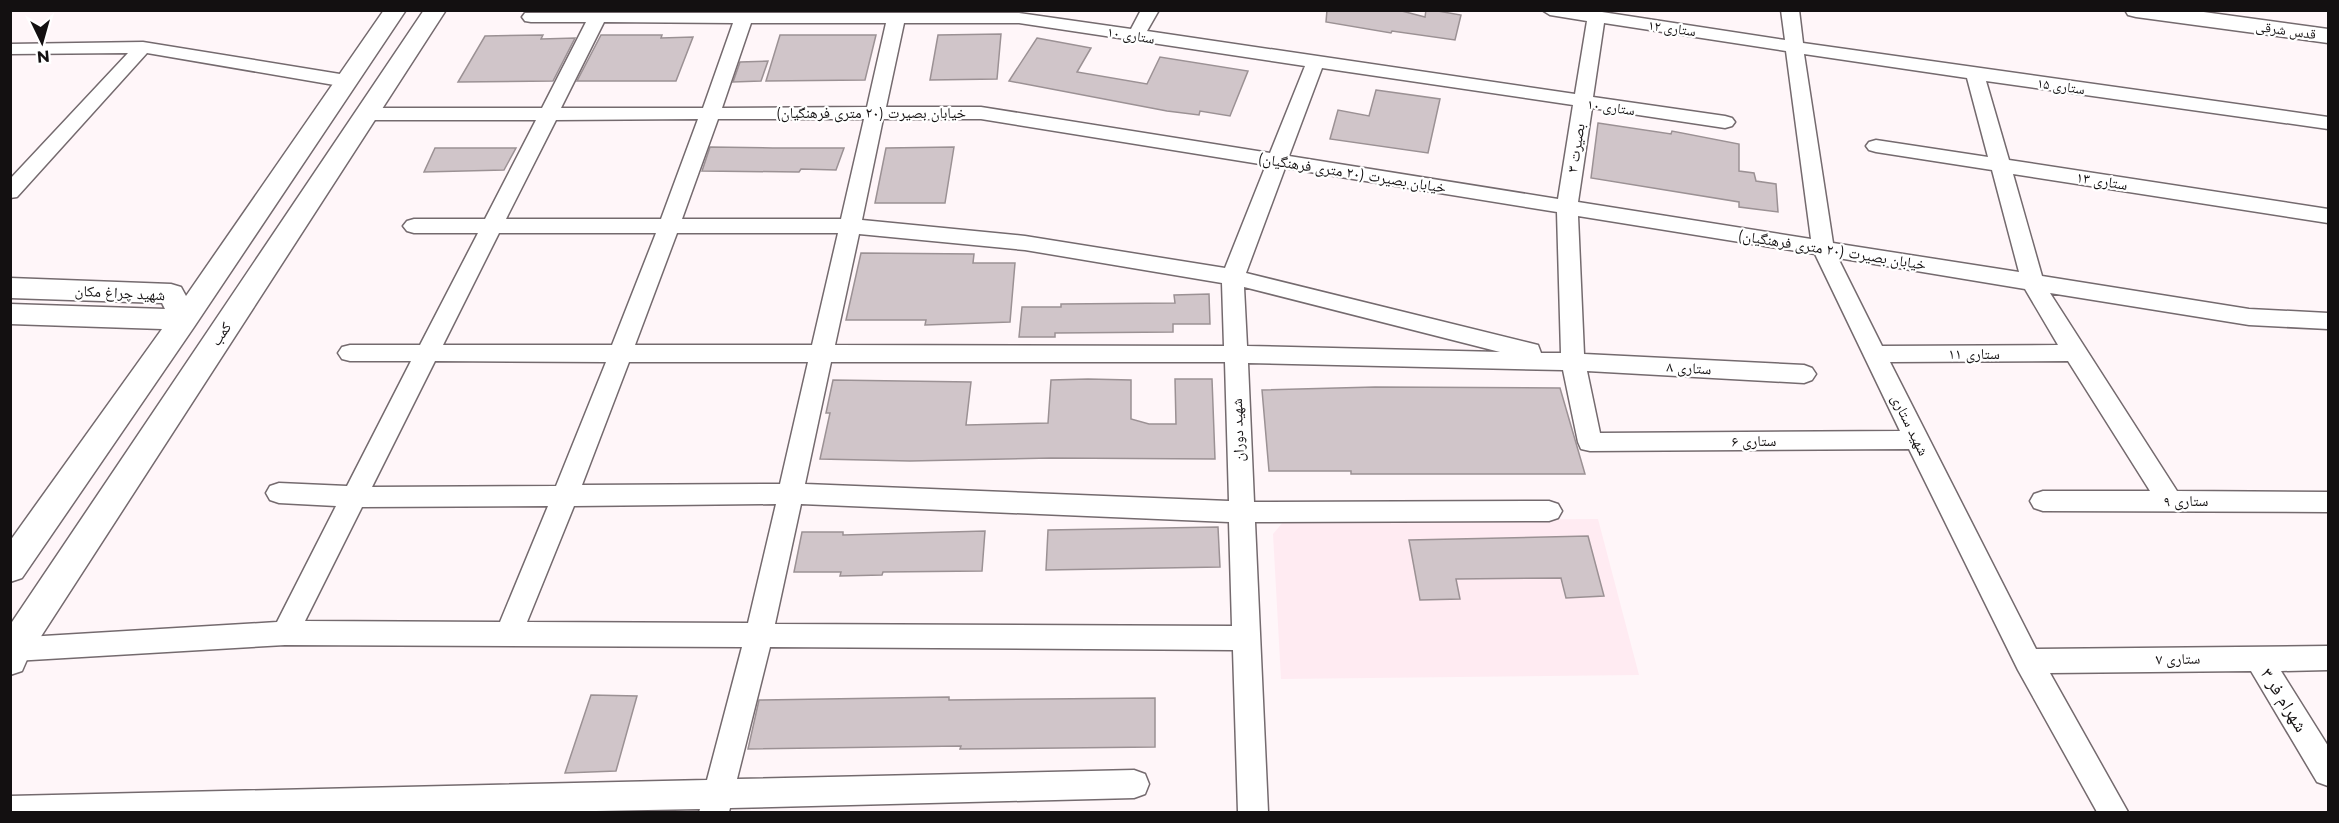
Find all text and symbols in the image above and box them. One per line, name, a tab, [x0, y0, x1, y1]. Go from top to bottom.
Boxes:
north arrow	[12, 12, 72, 72]
street label: ستاری ۱۲	[1647, 16, 1697, 40]
street label: قدس شرقی	[2255, 17, 2317, 43]
street label: ستاری ۱۰	[1106, 22, 1156, 48]
text: N	[36, 46, 51, 66]
street label: ستاری ۱۵	[2036, 74, 2086, 98]
street label: ستاری ۱۰	[1586, 95, 1636, 119]
street label: خیابان بصیرت (۲۰ متری فرهنگیان)	[776, 103, 967, 123]
street label: بصیرت ۳	[1562, 122, 1589, 174]
street label: خیابان بصیرت (۲۰ متری فرهنگیان)	[1257, 148, 1448, 198]
street label: ستاری ۱۳	[2075, 167, 2129, 195]
street label: خیابان بصیرت (۲۰ متری فرهنگیان)	[1737, 225, 1928, 275]
street label: شهید چراغ مکان	[74, 281, 166, 305]
street label: کمب	[206, 318, 235, 349]
street label: ستاری ۱۱	[1948, 344, 2000, 364]
street label: ستاری ۸	[1666, 357, 1712, 379]
street label: شهید ستاری	[1887, 391, 1934, 459]
street label: شهید دوران	[1227, 398, 1249, 462]
street label: ستاری ۶	[1732, 431, 1777, 451]
street label: ستاری ۹	[2164, 491, 2209, 511]
street label: ستاری ۷	[2155, 649, 2201, 669]
street label: شهرام فر ۳	[2255, 664, 2312, 737]

